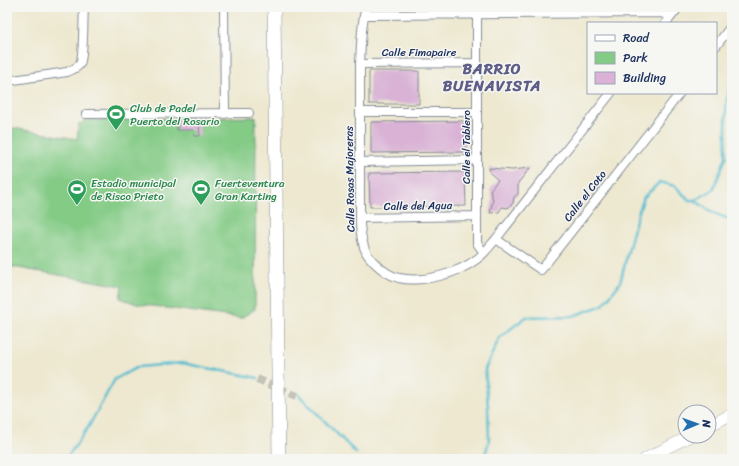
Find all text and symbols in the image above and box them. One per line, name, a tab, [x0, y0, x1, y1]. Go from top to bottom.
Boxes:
legend	[587, 22, 717, 94]
text: Road	[623, 27, 650, 49]
street label: Calle Fimapaire	[382, 43, 457, 62]
text: Park	[623, 47, 648, 69]
district label: BARRIO BUENAVISTA	[443, 56, 541, 99]
text: Building	[623, 67, 666, 89]
place label: Club de Padel Puerto del Rosario	[130, 99, 220, 131]
sports icon: Club de Padel Puerto del Rosario	[105, 103, 127, 131]
street label: Calle el Tablero	[457, 110, 476, 184]
street label: Calle Rosas Majoreras	[340, 125, 360, 232]
street label: Calle el Coto	[559, 166, 612, 226]
place label: Estadio municipal de Risco Prieto	[91, 174, 177, 206]
place label: Fuerteventura Gran Karting	[215, 174, 285, 206]
sports icon: Estadio municipal de Risco Prieto	[66, 178, 88, 206]
sports icon: Fuerteventura Gran Karting	[190, 178, 212, 206]
street label: Calle del Agua	[384, 196, 453, 216]
north arrow	[677, 404, 717, 444]
text: N	[697, 419, 716, 428]

